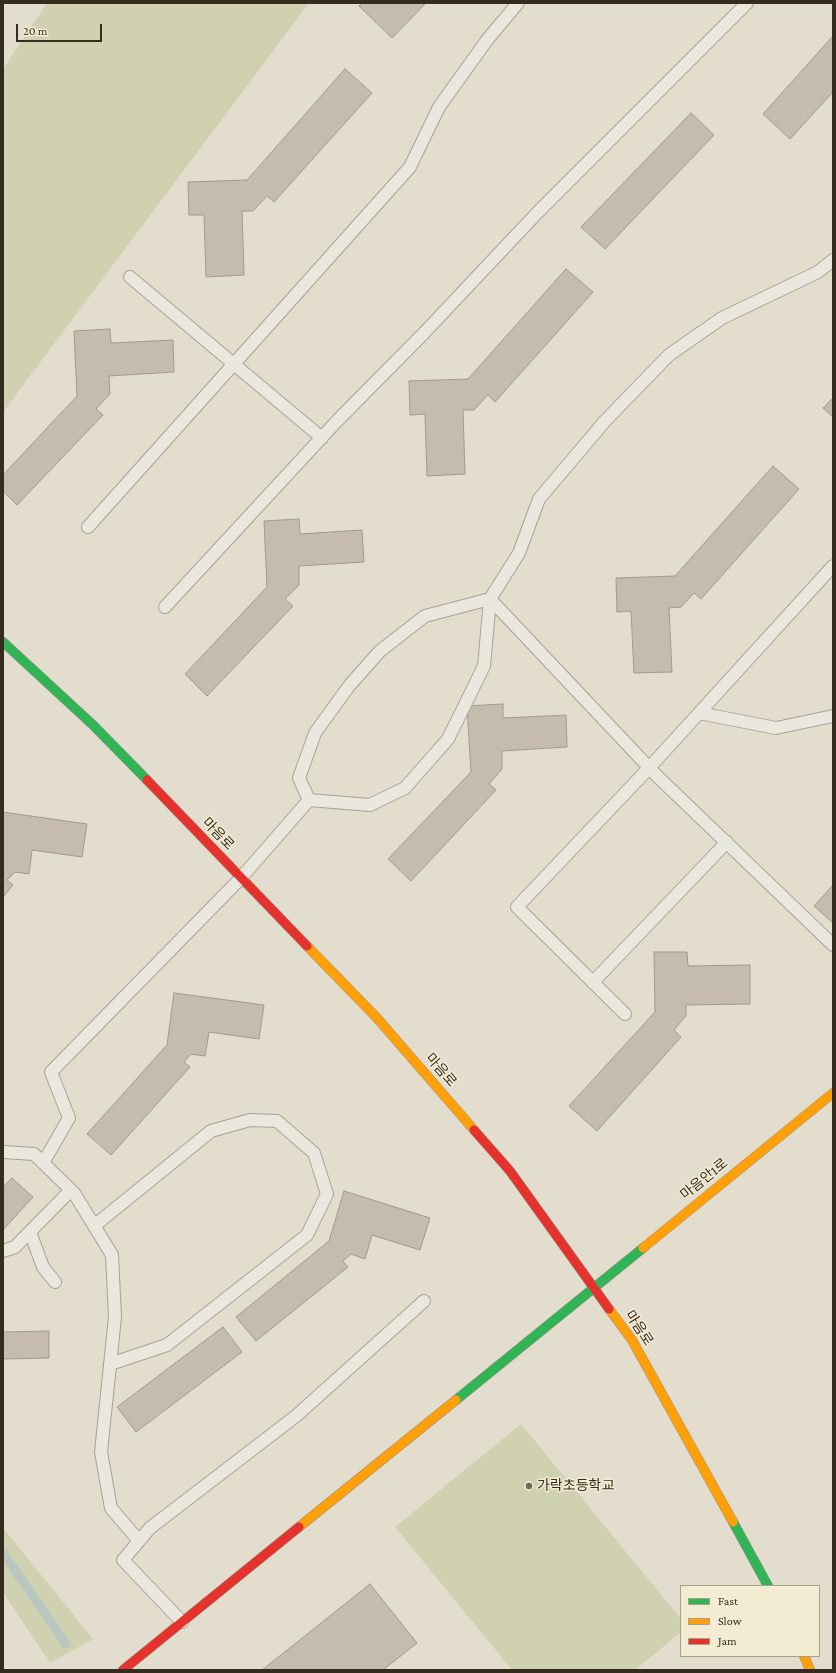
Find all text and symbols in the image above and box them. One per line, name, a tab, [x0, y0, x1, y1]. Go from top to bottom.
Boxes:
scale bar	[18, 16, 104, 42]
text: 20 m	[23, 24, 47, 38]
street label: 마음로	[199, 814, 237, 854]
street label: 마음로	[422, 1050, 460, 1090]
street label: 마음안1로	[677, 1155, 731, 1203]
street label: 마음로	[621, 1307, 657, 1349]
place label: 가락초등학교	[537, 1478, 614, 1494]
marker: 가락초등학교	[524, 1481, 534, 1491]
legend	[680, 1585, 820, 1657]
text: Fast	[718, 1594, 738, 1608]
text: Slow	[718, 1614, 742, 1628]
text: Jam	[718, 1634, 737, 1648]

